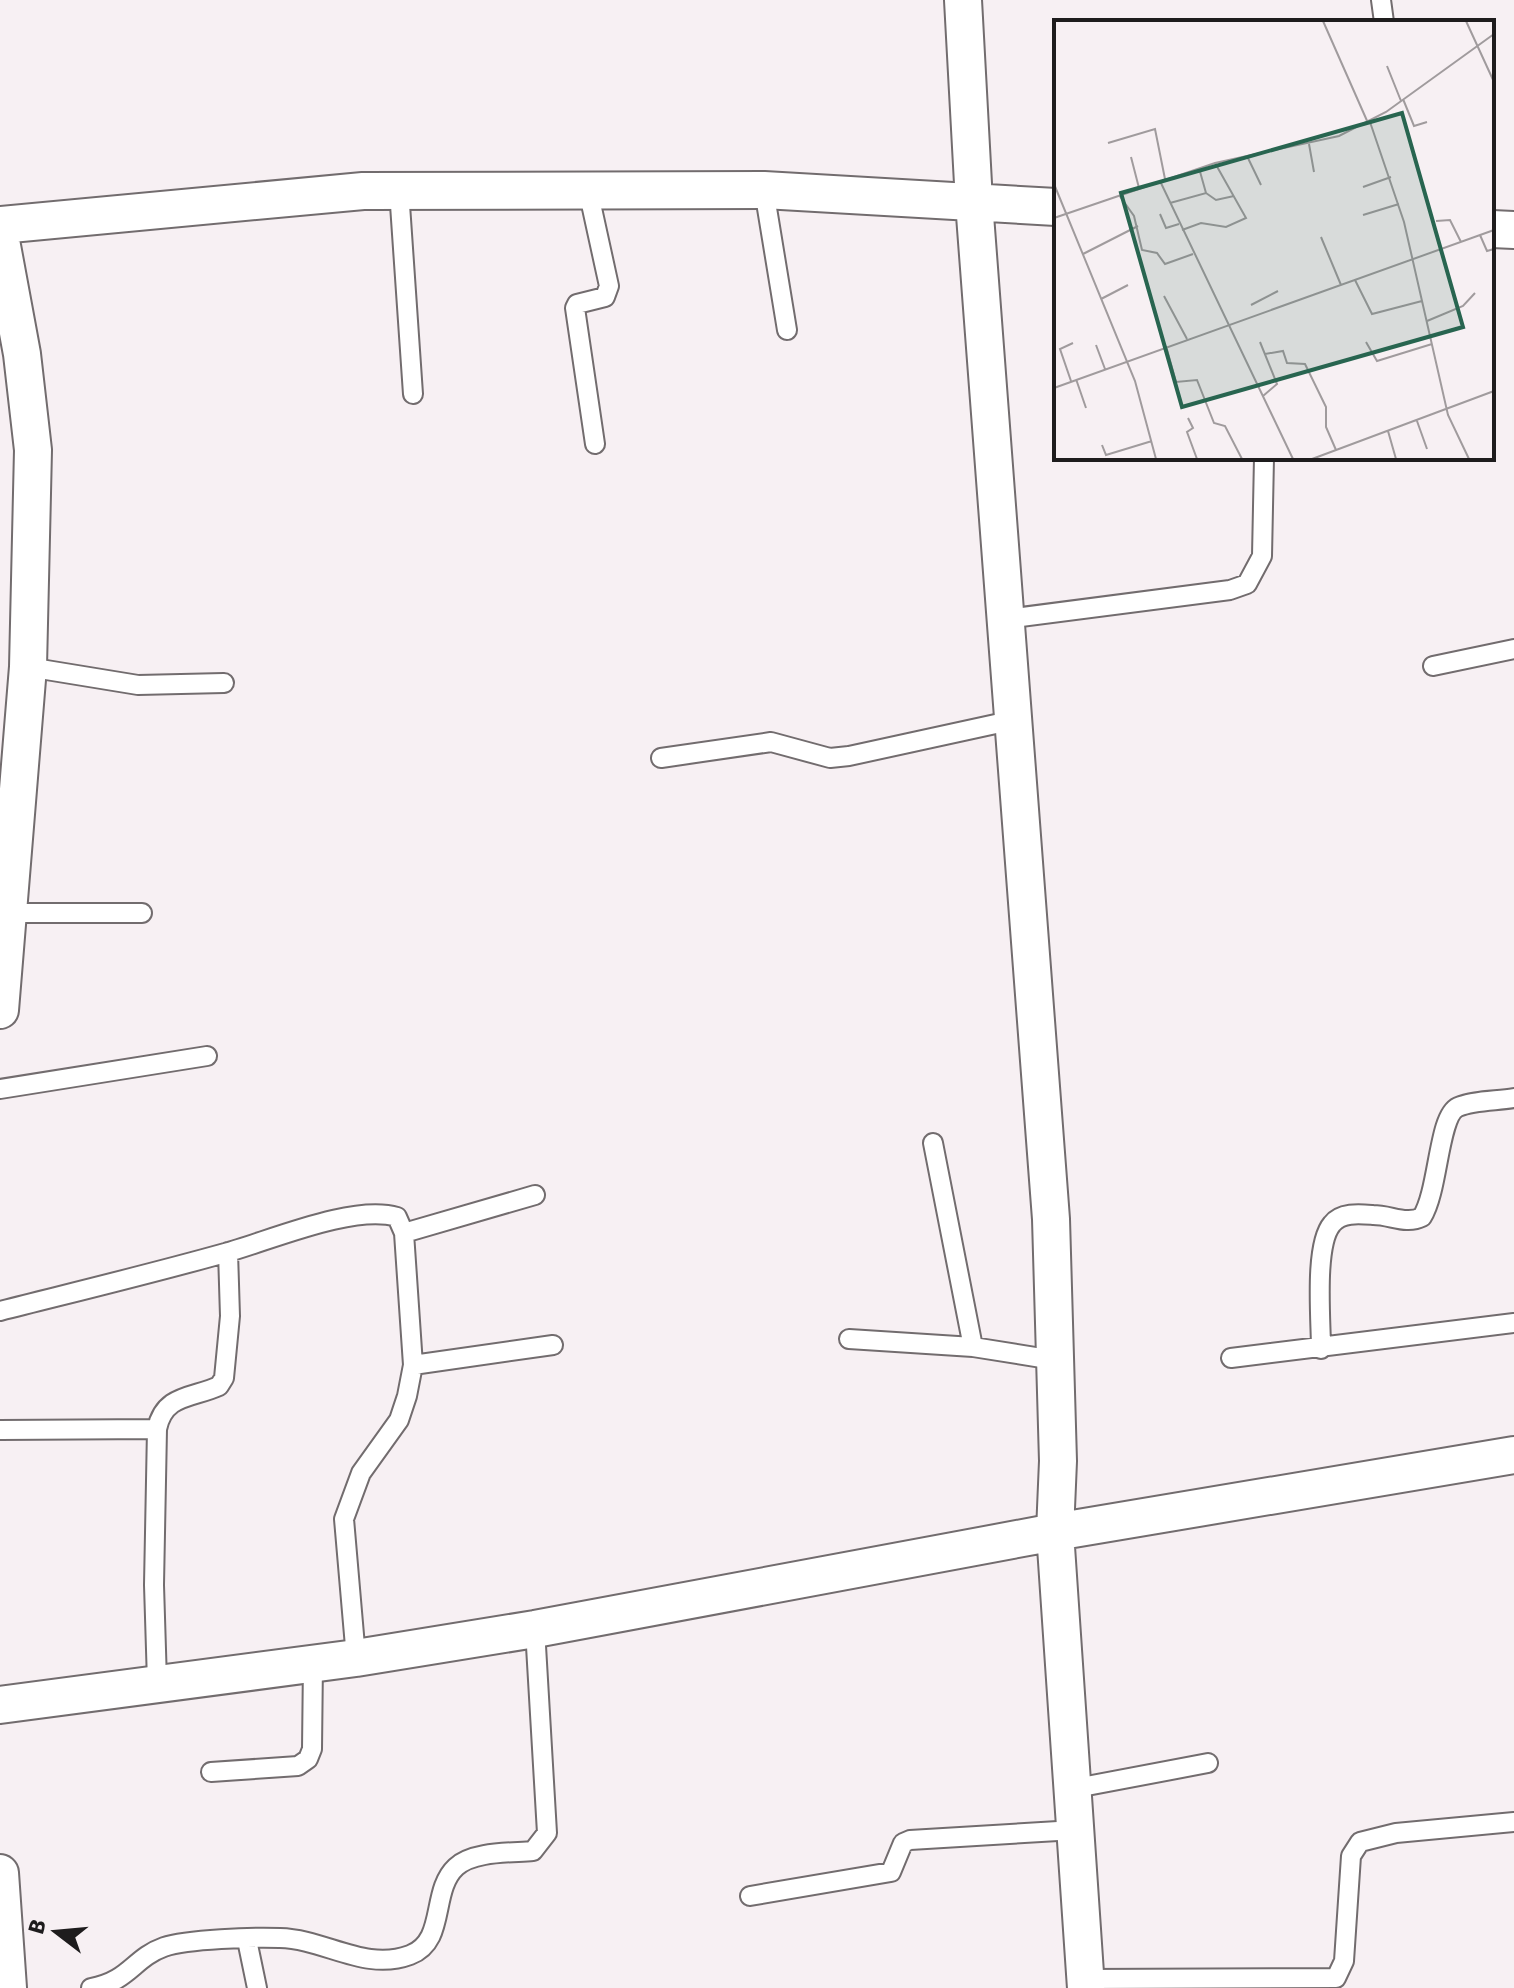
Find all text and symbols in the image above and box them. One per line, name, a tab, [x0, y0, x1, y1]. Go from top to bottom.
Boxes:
inset map	[1054, 20, 1494, 460]
north arrow	[16, 1892, 96, 1972]
text: B	[22, 1916, 52, 1937]

